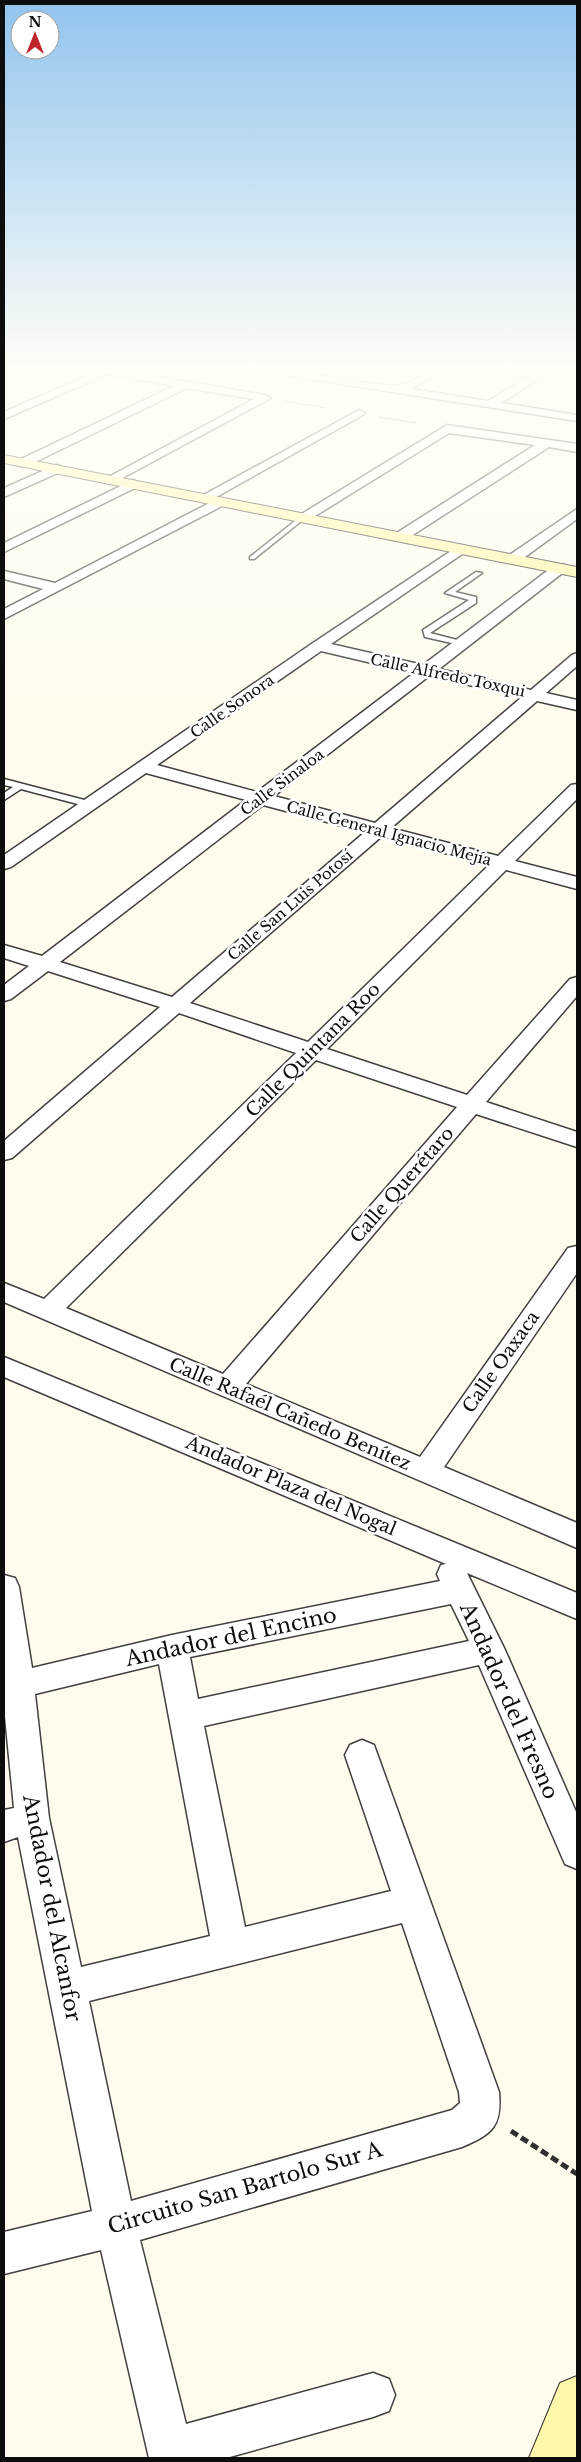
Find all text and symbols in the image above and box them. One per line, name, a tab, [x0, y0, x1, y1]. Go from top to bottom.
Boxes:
north arrow	[10, 10, 60, 60]
text: N	[28, 13, 42, 31]
street label: Calle Alfredo Toxqui	[369, 649, 527, 701]
street label: Calle Sonora	[186, 670, 278, 742]
street label: Calle Sinaloa	[237, 744, 328, 820]
street label: Calle General Ignacio Mejía	[284, 796, 494, 870]
street label: Calle San Luis Potosí	[223, 845, 357, 965]
street label: Calle Quintana Roo	[241, 978, 385, 1122]
street label: Calle Querétaro	[346, 1122, 458, 1248]
street label: Calle Oaxaca	[458, 1307, 544, 1417]
street label: Calle Rafaél Cañedo Benítez	[166, 1353, 414, 1475]
street label: Andador Plaza del Nogal	[182, 1431, 400, 1540]
street label: Andador del Fresno	[454, 1598, 564, 1803]
street label: Andador del Encino	[122, 1602, 339, 1672]
street label: Andador del Alcanfor	[17, 1791, 87, 2024]
street label: Circuito San Bartolo Sur A	[105, 2136, 386, 2240]

